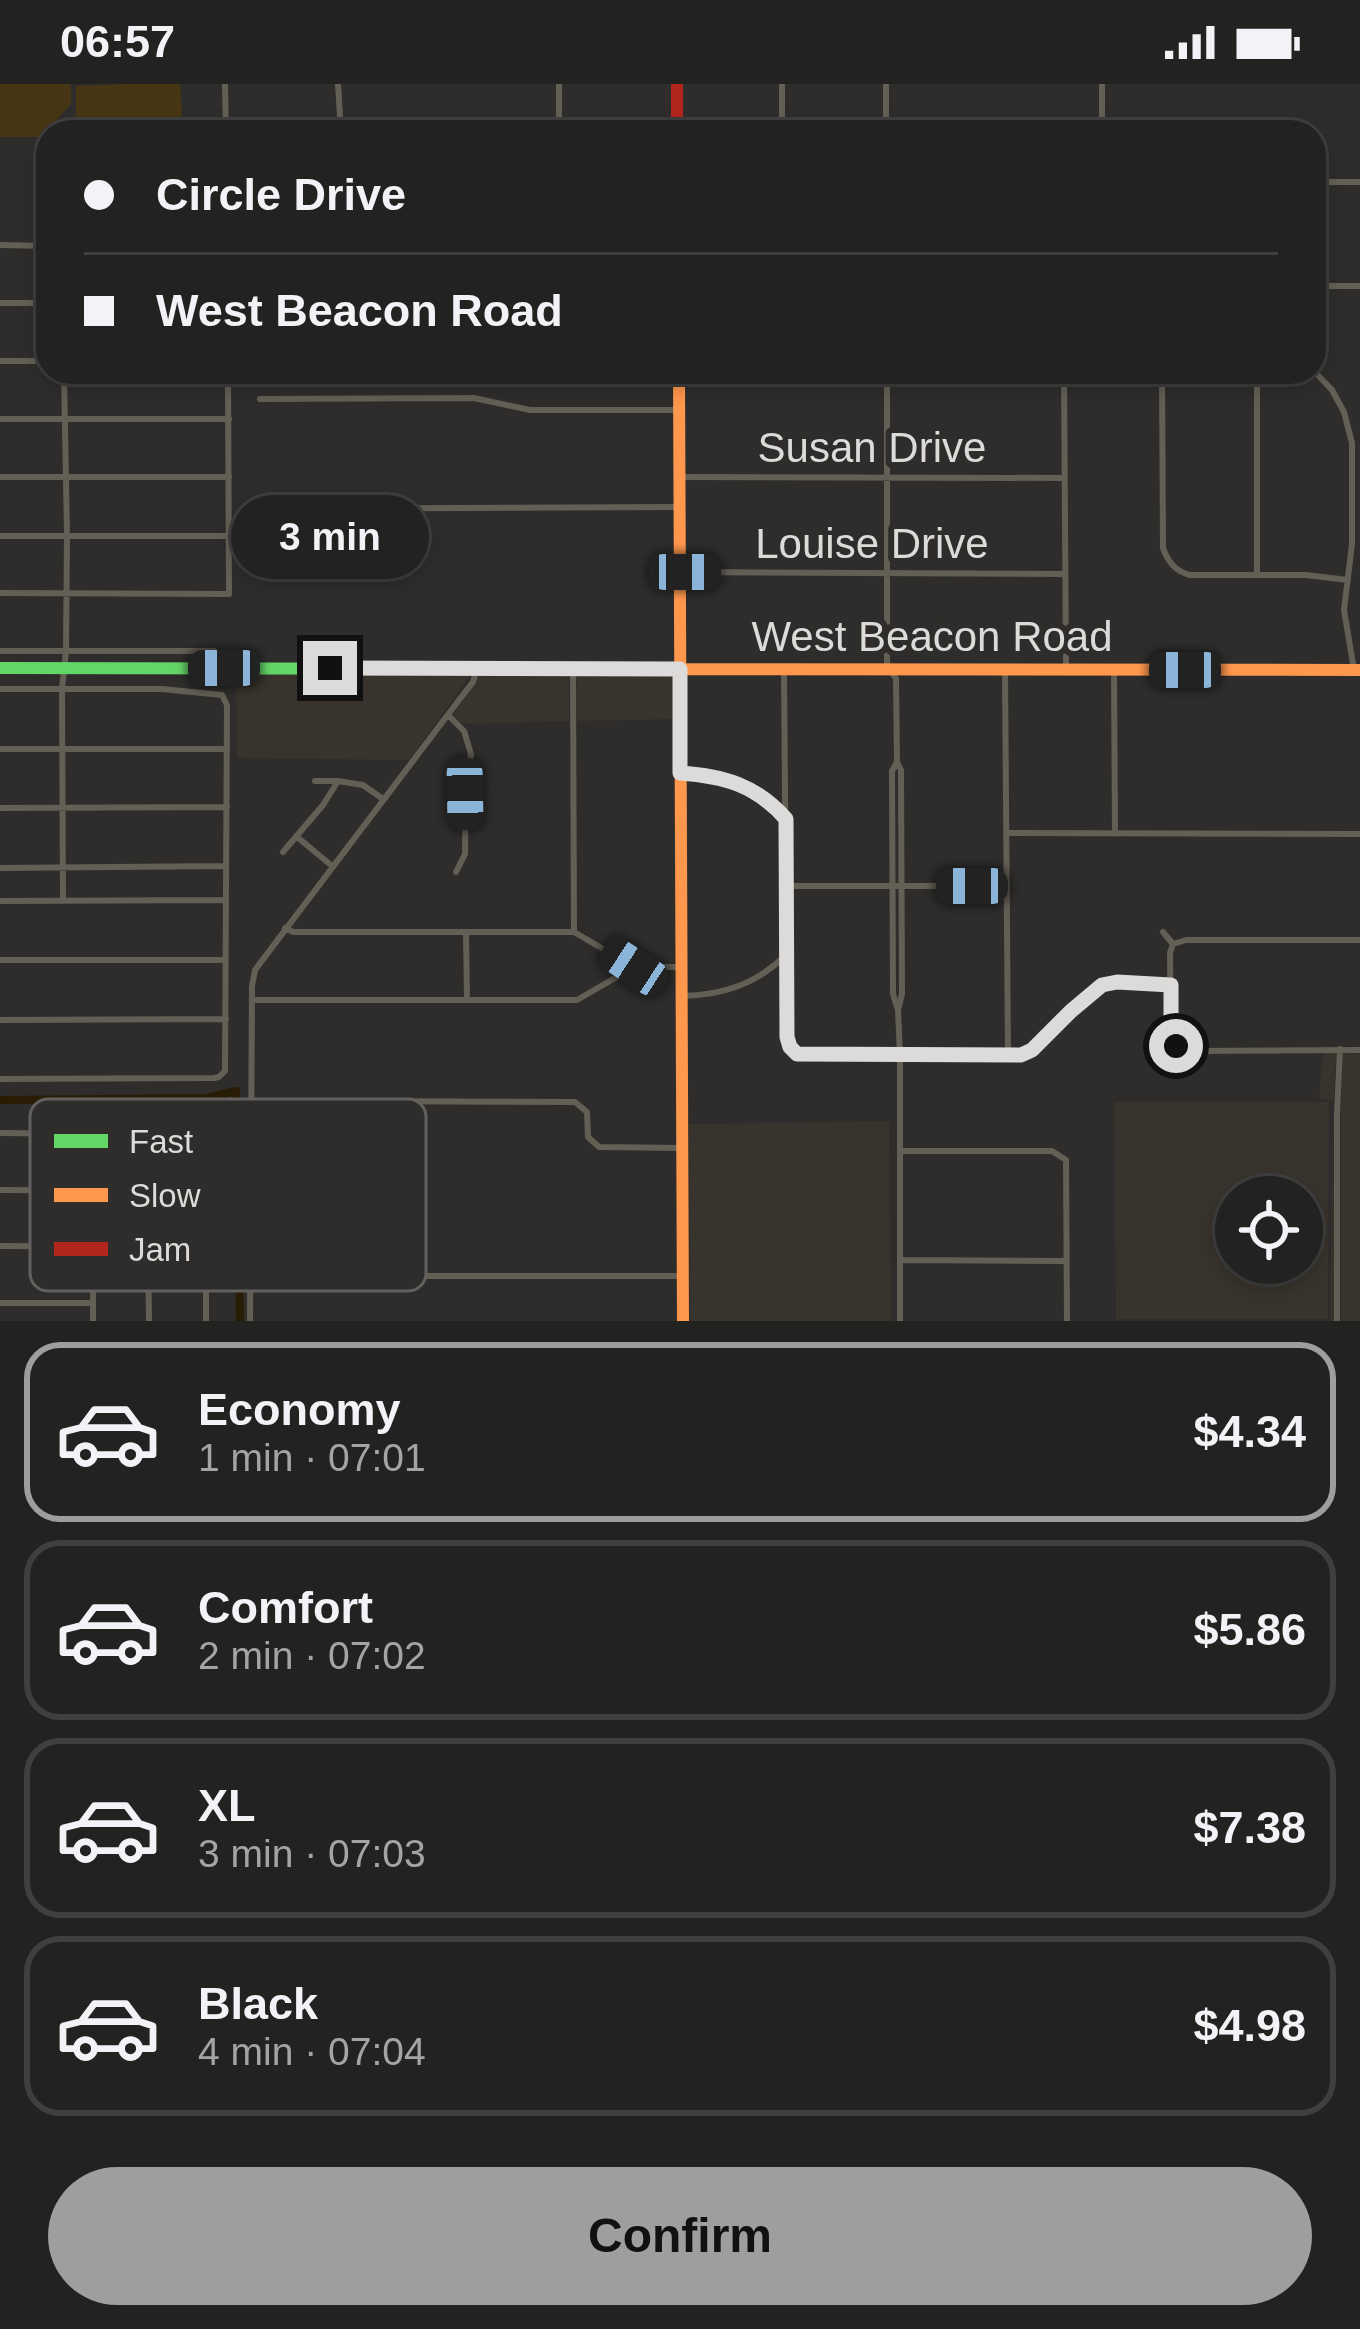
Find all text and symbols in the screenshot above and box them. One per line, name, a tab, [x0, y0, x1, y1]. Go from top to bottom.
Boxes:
text: 06:57	[60, 16, 175, 67]
text: Circle Drive	[156, 169, 406, 220]
text: West Beacon Road	[156, 285, 563, 336]
street label: Susan Drive	[758, 424, 986, 471]
callout: 3 min	[231, 494, 429, 578]
text: 3 min	[279, 515, 381, 558]
street label: Louise Drive	[755, 520, 989, 567]
car	[649, 554, 721, 590]
street label: West Beacon Road	[751, 613, 1113, 660]
route end	[303, 641, 357, 695]
car	[188, 650, 260, 686]
car	[1149, 652, 1221, 688]
car	[446, 758, 484, 830]
car	[936, 868, 1008, 904]
car	[594, 932, 674, 1002]
route start	[1149, 1019, 1203, 1073]
legend	[30, 1099, 426, 1291]
text: Fast	[129, 1123, 193, 1160]
map controls	[1215, 1176, 1323, 1284]
button: locate	[1215, 1176, 1323, 1284]
text: Slow	[129, 1177, 201, 1214]
text: Jam	[129, 1231, 191, 1268]
icon: car	[54, 1378, 162, 1486]
text: Economy	[198, 1384, 401, 1435]
text: $4.34	[1193, 1406, 1306, 1457]
text: 1 min · 07:01	[198, 1436, 426, 1479]
icon: car	[54, 1576, 162, 1684]
text: Comfort	[198, 1582, 373, 1633]
text: $5.86	[1193, 1604, 1306, 1655]
text: 2 min · 07:02	[198, 1634, 426, 1677]
icon: car	[54, 1774, 162, 1882]
text: XL	[198, 1780, 256, 1831]
text: $7.38	[1193, 1802, 1306, 1853]
text: 3 min · 07:03	[198, 1832, 426, 1875]
icon: car	[54, 1972, 162, 2080]
text: Black	[198, 1978, 318, 2029]
text: $4.98	[1193, 2000, 1306, 2051]
text: 4 min · 07:04	[198, 2030, 426, 2073]
button: Confirm	[48, 2167, 1312, 2305]

